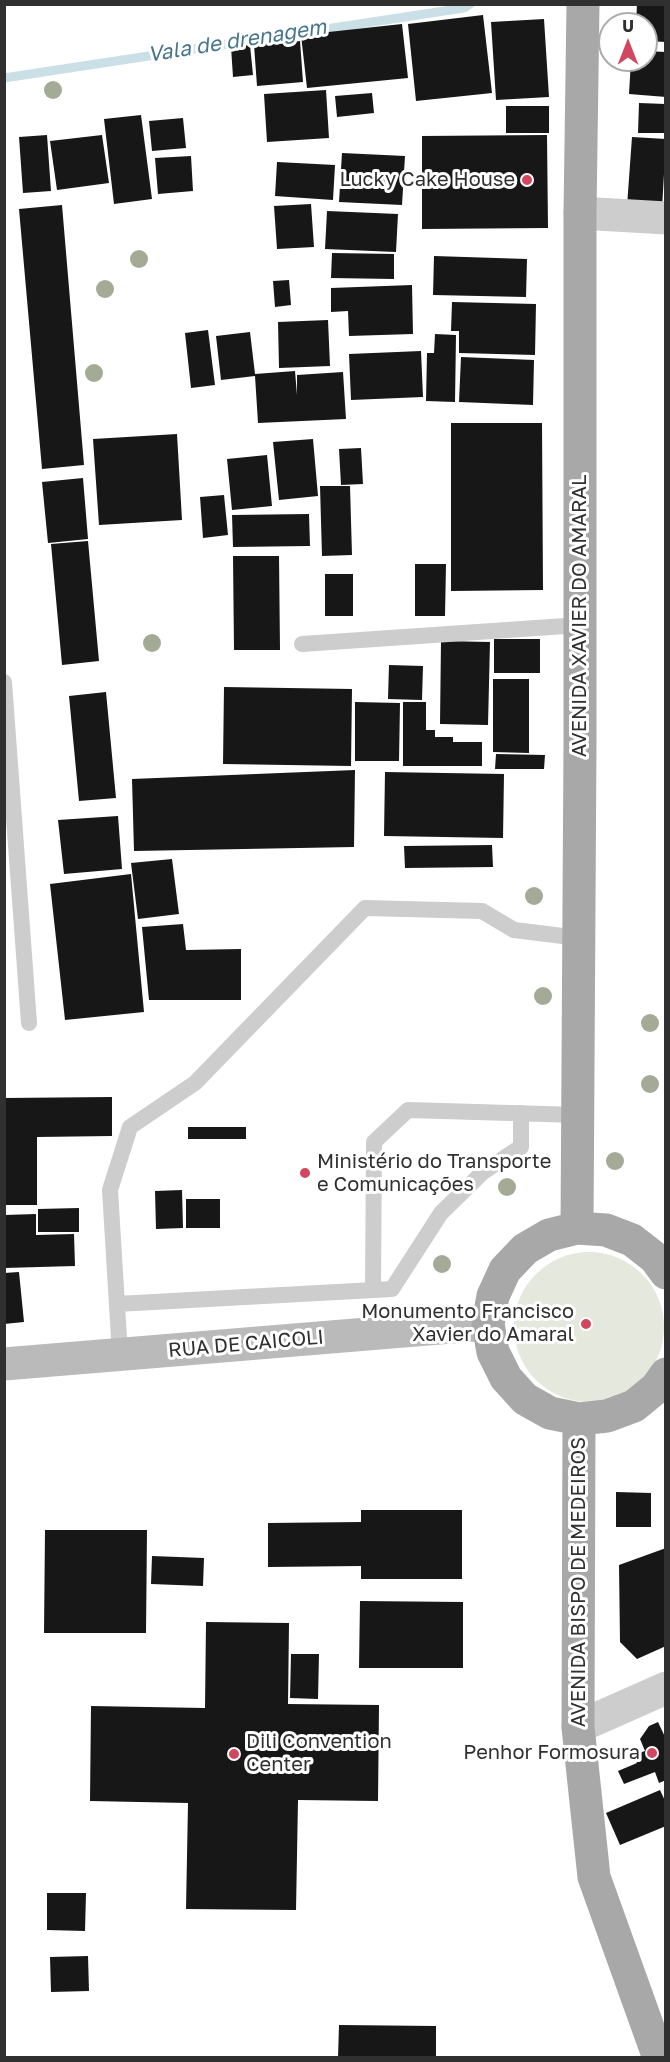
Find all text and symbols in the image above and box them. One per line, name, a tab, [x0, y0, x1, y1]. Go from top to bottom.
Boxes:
north arrow	[598, 12, 658, 72]
water label: Vala de drenagem	[146, 14, 328, 68]
text: U	[622, 16, 634, 36]
place label: Lucky Cake House	[339, 168, 515, 192]
marker: Lucky Cake House	[520, 173, 534, 187]
street label: AVENIDA XAVIER DO AMARAL	[568, 475, 592, 757]
place label: Ministério do Transporte e Comunicações	[317, 1150, 551, 1197]
marker: Ministério do Transporte e Comunicações	[298, 1166, 312, 1180]
place label: Monumento Francisco Xavier do Amaral	[361, 1300, 574, 1347]
marker: Monumento Francisco Xavier do Amaral	[579, 1317, 593, 1331]
street label: RUA DE CAICOLI	[167, 1325, 325, 1363]
street label: AVENIDA BISPO DE MEDEIROS	[567, 1437, 591, 1727]
place label: Dili Convention Center	[246, 1730, 392, 1777]
place label: Penhor Formosura	[463, 1741, 640, 1765]
marker: Penhor Formosura	[645, 1746, 659, 1760]
marker: Dili Convention Center	[227, 1747, 241, 1761]

